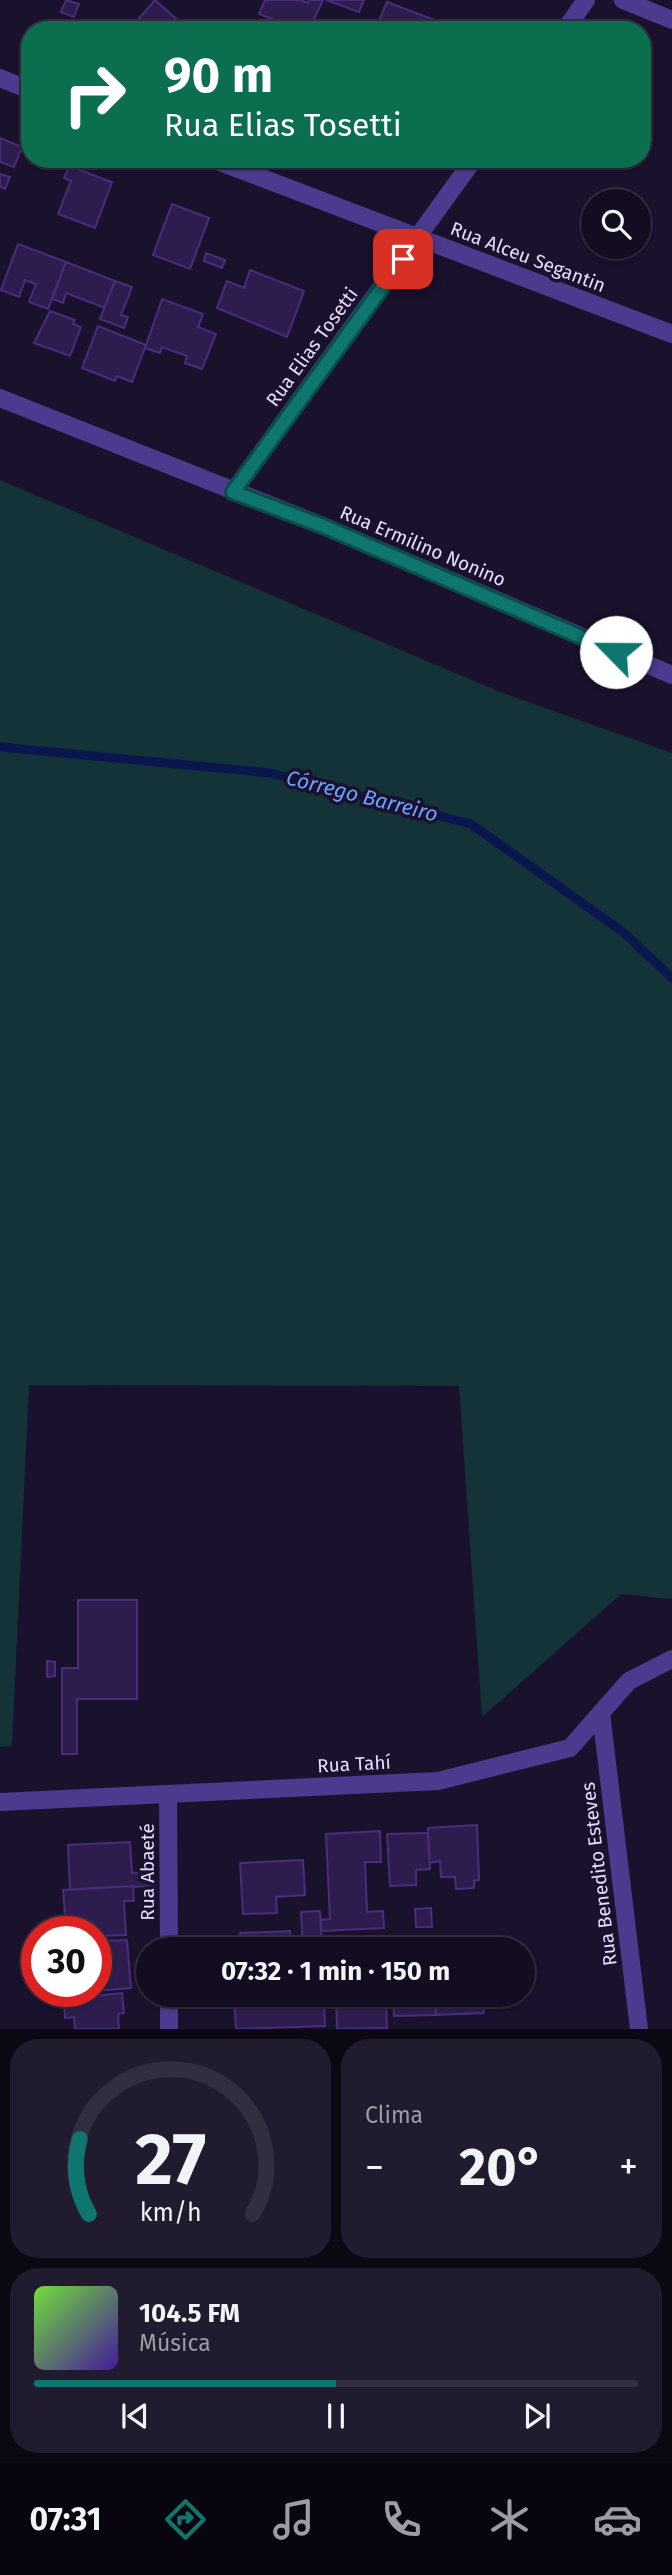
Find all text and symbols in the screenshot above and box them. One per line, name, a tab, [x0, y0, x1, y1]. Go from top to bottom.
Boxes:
text: 90 m	[164, 46, 273, 105]
icon: right	[49, 49, 140, 140]
text: Rua Elias Tosetti	[164, 106, 402, 144]
map controls	[581, 189, 651, 259]
button: search	[581, 189, 651, 259]
street label: Rua Alceu Segantin	[447, 217, 609, 297]
pin	[373, 229, 433, 289]
icon: arrive	[384, 240, 422, 278]
street label: Rua Elias Tosetti	[261, 283, 363, 411]
street label: Rua Ermilino Nonino	[337, 501, 509, 591]
position arrow	[579, 615, 653, 689]
water label: Córrego Barreiro	[283, 765, 441, 827]
street label: Rua Tahí	[317, 1751, 391, 1777]
street label: Rua Benedito Esteves	[576, 1781, 622, 1967]
street label: Rua Abaeté	[136, 1823, 159, 1921]
speed limit sign: 30	[21, 1916, 112, 2007]
text: 07:32 · 1 min · 150 m	[221, 1956, 450, 1987]
text: Clima	[365, 2101, 423, 2129]
text: 27	[135, 2117, 206, 2204]
text: 20°	[459, 2136, 544, 2199]
text: −	[365, 2144, 384, 2190]
text: +	[619, 2144, 638, 2190]
text: km/h	[140, 2198, 201, 2228]
text: 104.5 FM	[139, 2298, 240, 2329]
text: Música	[139, 2329, 211, 2357]
icon: previous	[116, 2397, 154, 2435]
icon: pause	[317, 2397, 355, 2435]
icon: next	[518, 2397, 556, 2435]
icon: directions	[161, 2495, 210, 2544]
icon: music	[269, 2495, 318, 2544]
icon: phone	[377, 2495, 426, 2544]
icon: climate	[485, 2495, 534, 2544]
icon: car	[593, 2495, 642, 2544]
text: 07:31	[30, 2500, 102, 2538]

